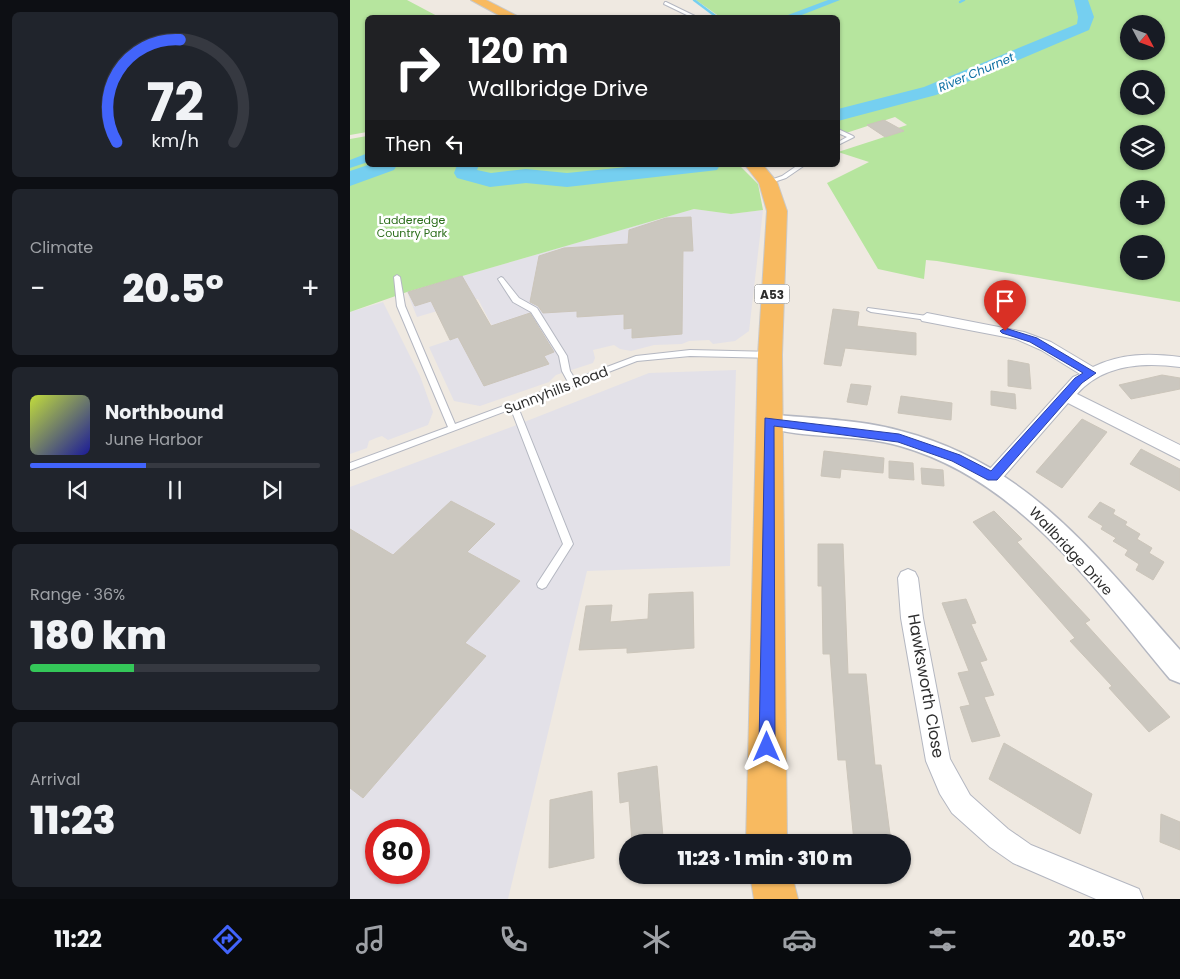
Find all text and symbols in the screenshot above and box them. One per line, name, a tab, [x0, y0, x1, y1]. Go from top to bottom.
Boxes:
north arrow	[1120, 15, 1165, 60]
map controls	[1120, 15, 1165, 280]
text: 120 m	[468, 26, 568, 75]
icon: right	[385, 35, 450, 100]
water label: River Churnet	[935, 48, 1017, 96]
text: 72	[146, 66, 204, 139]
button: search	[1120, 70, 1165, 115]
text: Wallbridge Drive	[468, 73, 648, 104]
button: layers	[1120, 125, 1165, 170]
text: km/h	[151, 128, 199, 153]
icon: left	[441, 130, 469, 158]
text: Then	[385, 131, 431, 158]
button: +	[1120, 180, 1165, 225]
park label: Ladderedge Country Park	[377, 212, 448, 241]
button: −	[1120, 235, 1165, 280]
text: Climate	[30, 236, 93, 259]
text: 20.5°	[123, 262, 224, 315]
text: −	[30, 269, 45, 308]
text: +	[301, 269, 320, 308]
pin	[984, 280, 1026, 331]
road number: A53	[754, 284, 790, 304]
icon: arrive	[991, 287, 1019, 315]
street label: Sunnyhills Road	[501, 361, 611, 419]
text: Northbound	[105, 399, 224, 426]
text: June Harbor	[105, 428, 203, 451]
icon: previous	[64, 476, 92, 504]
icon: pause	[161, 476, 189, 504]
icon: next	[258, 476, 286, 504]
street label: Wallbridge Drive	[1025, 502, 1118, 600]
text: Range · 36%	[30, 583, 125, 606]
text: 180 km	[30, 609, 167, 662]
street label: Hawksworth Close	[902, 612, 950, 760]
position arrow	[740, 720, 792, 772]
text: Arrival	[30, 768, 80, 791]
text: 11:23	[30, 794, 116, 847]
speed limit sign: 80	[365, 819, 430, 884]
text: 11:23 · 1 min · 310 m	[677, 845, 853, 872]
icon: directions	[210, 922, 245, 957]
icon: music	[353, 922, 388, 957]
icon: phone	[496, 922, 531, 957]
icon: climate	[639, 922, 674, 957]
icon: car	[782, 922, 817, 957]
icon: filters	[925, 922, 960, 957]
text: 11:22	[54, 924, 102, 955]
text: 20.5°	[1068, 924, 1126, 955]

